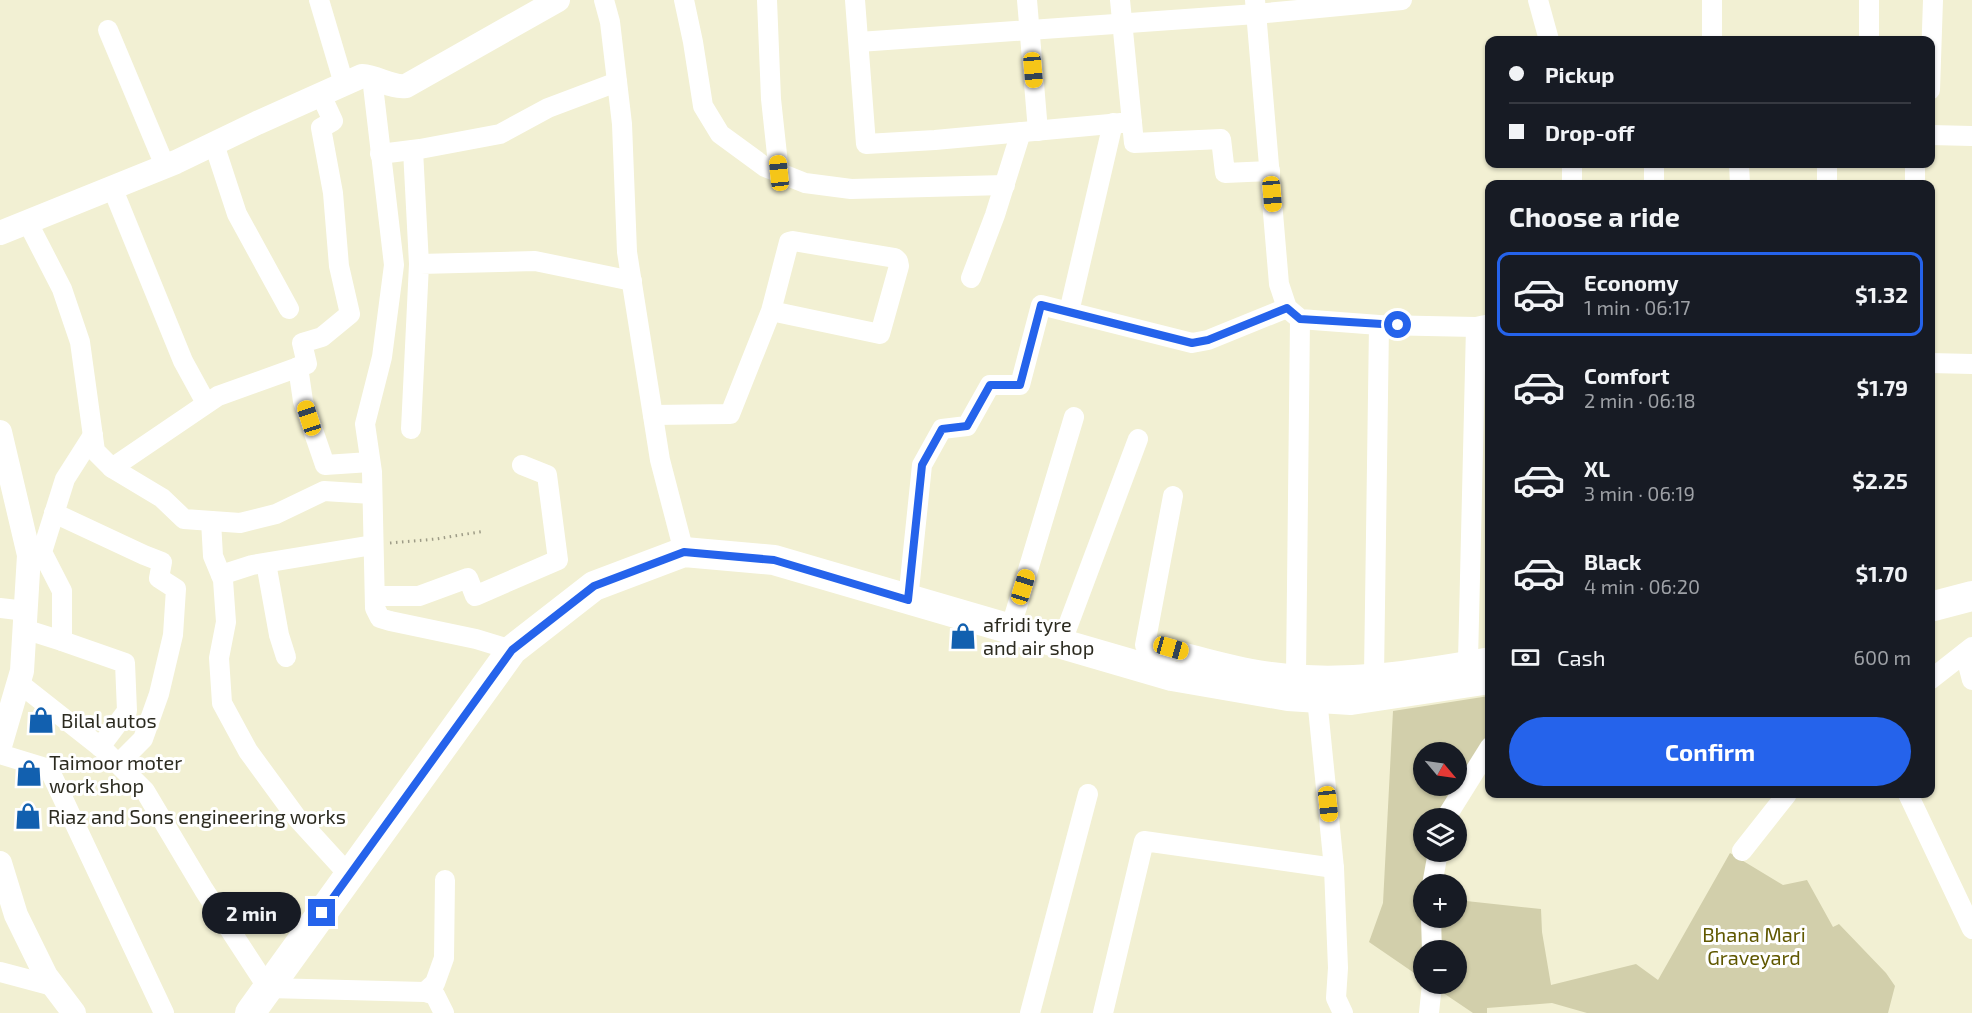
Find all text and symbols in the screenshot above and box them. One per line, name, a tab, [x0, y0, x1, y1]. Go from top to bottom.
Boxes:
car	[1022, 51, 1044, 89]
text: Pickup	[1545, 61, 1614, 87]
text: Drop-off	[1545, 119, 1634, 145]
car	[768, 154, 790, 192]
car	[1261, 175, 1283, 213]
text: Choose a ride	[1509, 200, 1680, 232]
icon: car	[1512, 267, 1566, 321]
text: Economy	[1584, 269, 1679, 295]
text: $1.32	[1855, 281, 1908, 307]
text: 1 min · 06:17	[1584, 295, 1691, 319]
route start	[1384, 311, 1411, 338]
icon: car	[1512, 360, 1566, 414]
text: Comfort	[1584, 362, 1669, 388]
text: $1.79	[1856, 374, 1908, 400]
text: 2 min · 06:18	[1584, 388, 1696, 412]
car	[295, 398, 323, 438]
icon: car	[1512, 453, 1566, 507]
text: XL	[1584, 455, 1610, 481]
text: $2.25	[1852, 467, 1908, 493]
text: 3 min · 06:19	[1584, 481, 1695, 505]
icon: car	[1512, 546, 1566, 600]
text: Black	[1584, 548, 1641, 574]
text: $1.70	[1856, 560, 1908, 586]
car	[1009, 567, 1037, 607]
text: 4 min · 06:20	[1584, 574, 1700, 598]
place label: afridi tyre and air shop	[983, 612, 1094, 659]
shop icon: afridi tyre and air shop	[948, 621, 978, 651]
car	[1151, 634, 1191, 662]
icon: cash	[1509, 641, 1542, 674]
text: Cash	[1557, 644, 1606, 670]
text: 600 m	[1853, 645, 1911, 669]
shop icon: Bilal autos	[26, 705, 56, 735]
place label: Bilal autos	[61, 708, 157, 732]
button: Confirm	[1509, 717, 1911, 786]
north arrow	[1413, 742, 1467, 796]
map controls	[1413, 742, 1467, 994]
place label: Taimoor moter work shop	[49, 750, 182, 797]
shop icon: Taimoor moter work shop	[14, 758, 44, 788]
car	[1317, 785, 1339, 823]
shop icon: Riaz and Sons engineering works	[13, 801, 43, 831]
place label: Riaz and Sons engineering works	[48, 804, 346, 828]
button: layers	[1413, 808, 1467, 862]
button: +	[1413, 874, 1467, 928]
callout: 2 min	[202, 892, 301, 934]
route end	[308, 899, 335, 926]
text: 2 min	[226, 901, 277, 925]
park label: Bhana Mari Graveyard	[1702, 922, 1806, 969]
button: −	[1413, 940, 1467, 994]

